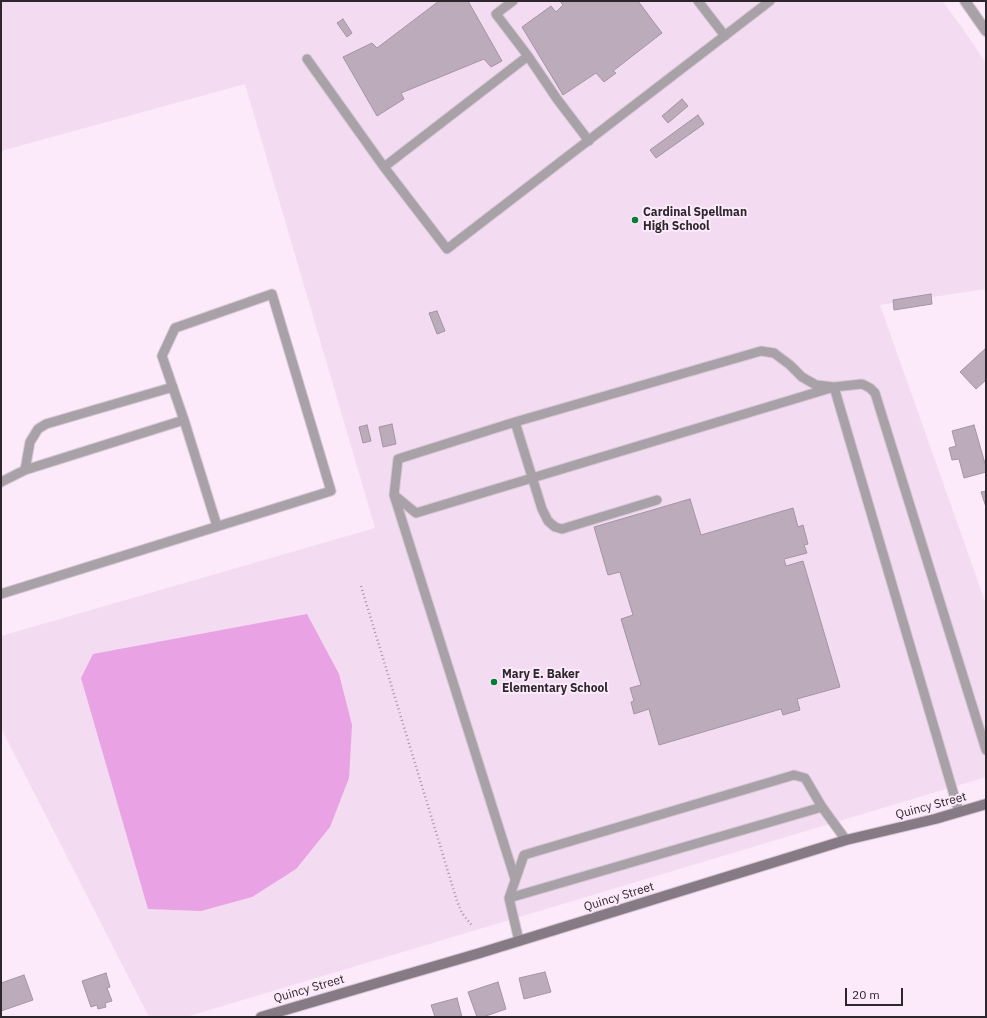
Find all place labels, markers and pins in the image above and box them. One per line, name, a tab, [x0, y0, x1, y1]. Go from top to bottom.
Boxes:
place label: Cardinal Spellman High School	[643, 206, 747, 234]
marker: Cardinal Spellman High School	[630, 215, 640, 225]
place label: Mary E. Baker Elementary School	[502, 668, 608, 696]
marker: Mary E. Baker Elementary School	[489, 677, 499, 687]

